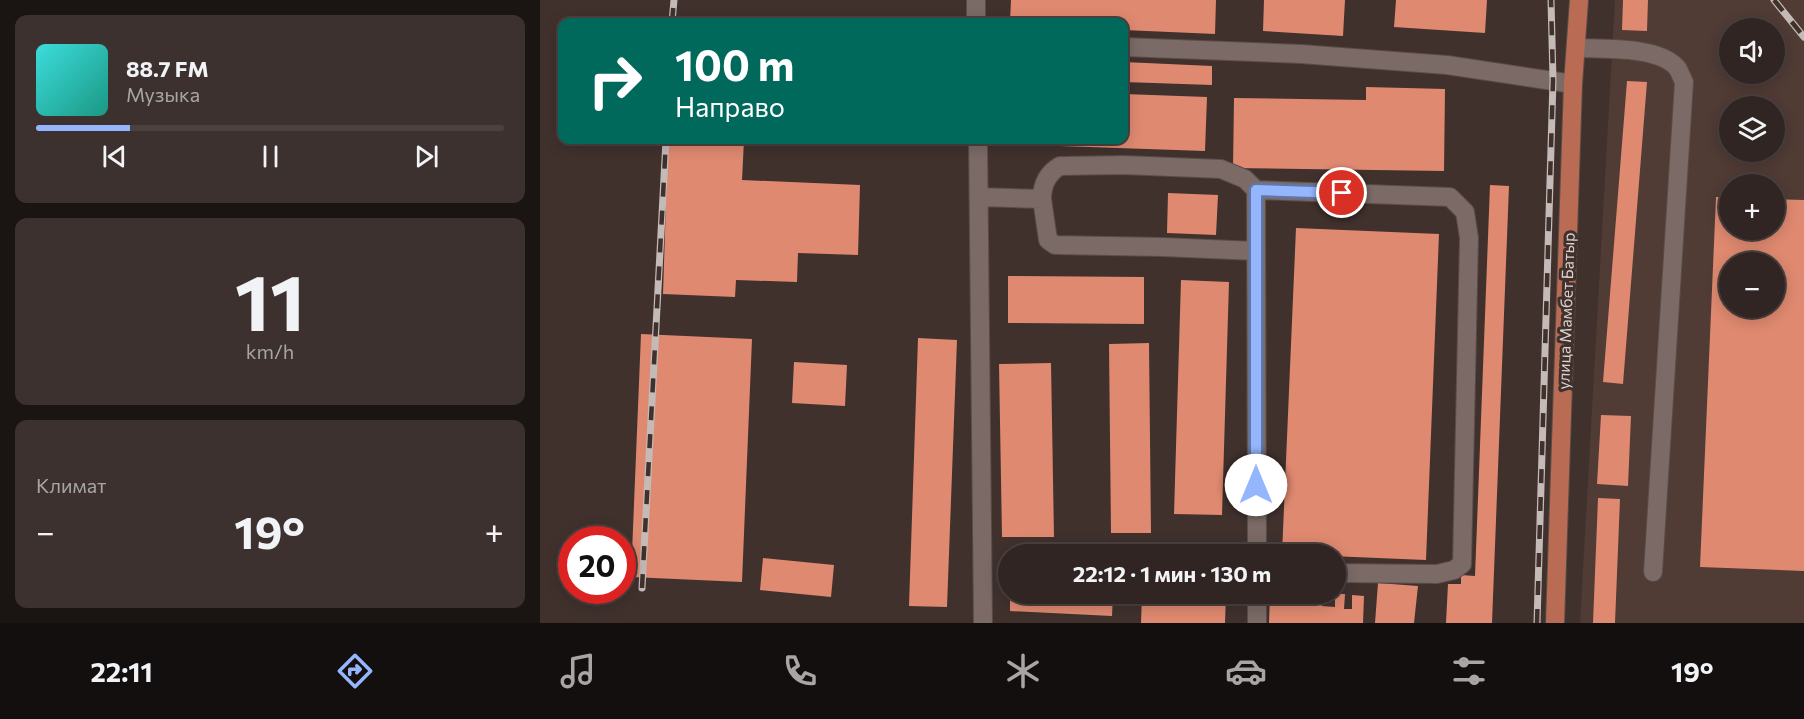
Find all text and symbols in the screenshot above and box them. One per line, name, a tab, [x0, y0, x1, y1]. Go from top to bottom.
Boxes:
map controls	[1719, 18, 1785, 318]
button: sound	[1719, 18, 1785, 84]
text: 100 m	[675, 38, 795, 90]
icon: right	[576, 42, 654, 120]
text: 88.7 FM	[126, 55, 209, 82]
text: Музыка	[126, 82, 200, 106]
text: Направо	[675, 90, 785, 123]
button: layers	[1719, 96, 1785, 162]
icon: previous	[98, 140, 131, 173]
icon: pause	[254, 140, 287, 173]
icon: next	[410, 140, 443, 173]
pin	[1316, 167, 1367, 218]
button: +	[1719, 174, 1785, 240]
icon: arrive	[1325, 176, 1358, 209]
street label: улица Мамбет Батыр	[1553, 232, 1578, 390]
text: 11	[235, 252, 305, 347]
button: −	[1719, 252, 1785, 318]
text: km/h	[246, 339, 294, 363]
position arrow	[1224, 453, 1288, 517]
text: Климат	[36, 473, 106, 497]
text: 19°	[234, 503, 305, 558]
text: −	[36, 510, 55, 551]
text: +	[485, 510, 504, 551]
speed limit sign: 20	[558, 526, 636, 604]
text: 22:12 · 1 мин · 130 m	[1073, 560, 1271, 587]
icon: directions	[334, 650, 376, 692]
icon: music	[557, 650, 599, 692]
icon: phone	[779, 650, 821, 692]
icon: climate	[1002, 650, 1044, 692]
icon: car	[1225, 650, 1267, 692]
icon: filters	[1448, 650, 1490, 692]
text: 22:11	[90, 655, 153, 688]
text: 19°	[1671, 655, 1713, 688]

